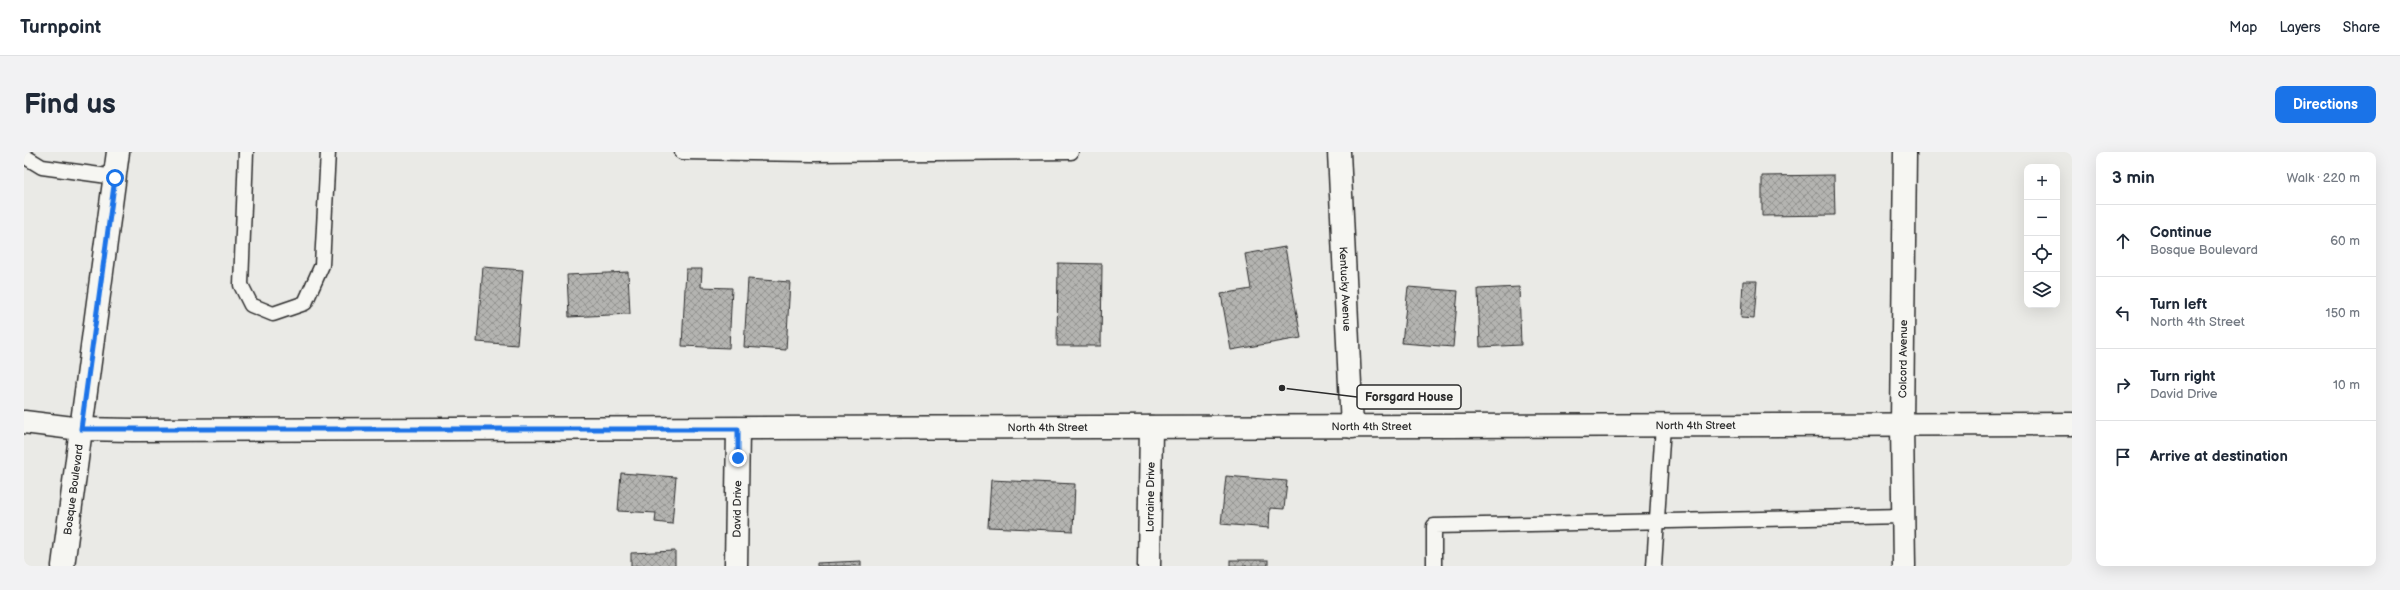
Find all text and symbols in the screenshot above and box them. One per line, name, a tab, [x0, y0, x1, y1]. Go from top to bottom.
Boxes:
text: Turnpoint	[20, 16, 101, 39]
text: Map	[2229, 19, 2257, 36]
text: Layers	[2279, 19, 2321, 36]
text: Share	[2343, 19, 2380, 36]
button: Directions	[2275, 86, 2376, 123]
text: Find us	[24, 88, 116, 121]
map controls	[2024, 164, 2060, 308]
button: +	[2024, 164, 2060, 200]
text: 3 min	[2112, 168, 2155, 188]
route start	[106, 169, 124, 187]
text: Walk · 220 m	[2287, 170, 2360, 186]
button: −	[2024, 200, 2060, 236]
text: Continue	[2150, 223, 2212, 242]
icon: ahead	[2112, 230, 2134, 252]
text: 60 m	[2330, 233, 2360, 249]
button: locate	[2024, 236, 2060, 272]
text: Bosque Boulevard	[2150, 242, 2258, 258]
street label: Kentucky Avenue	[1337, 246, 1354, 332]
button: layers	[2024, 272, 2060, 308]
text: Turn left	[2150, 295, 2207, 314]
icon: left	[2112, 302, 2134, 324]
text: 150 m	[2326, 305, 2360, 321]
text: North 4th Street	[2150, 314, 2245, 330]
street label: Colcord Avenue	[1896, 319, 1910, 398]
text: Turn right	[2150, 367, 2215, 386]
icon: right	[2112, 374, 2134, 396]
text: 10 m	[2333, 377, 2360, 393]
callout: Forsgard House	[1357, 385, 1461, 409]
text: David Drive	[2150, 386, 2217, 402]
text: Forsgard House	[1365, 390, 1453, 405]
street label: North 4th Street	[1655, 419, 1736, 432]
street label: North 4th Street	[1331, 420, 1412, 433]
street label: North 4th Street	[1007, 421, 1088, 434]
street label: Bosque Boulevard	[61, 443, 85, 536]
icon: arrive	[2112, 446, 2134, 468]
text: Arrive at destination	[2150, 447, 2288, 466]
route end	[729, 449, 747, 467]
street label: Lorraine Drive	[1143, 461, 1157, 532]
street label: David Drive	[730, 480, 744, 538]

